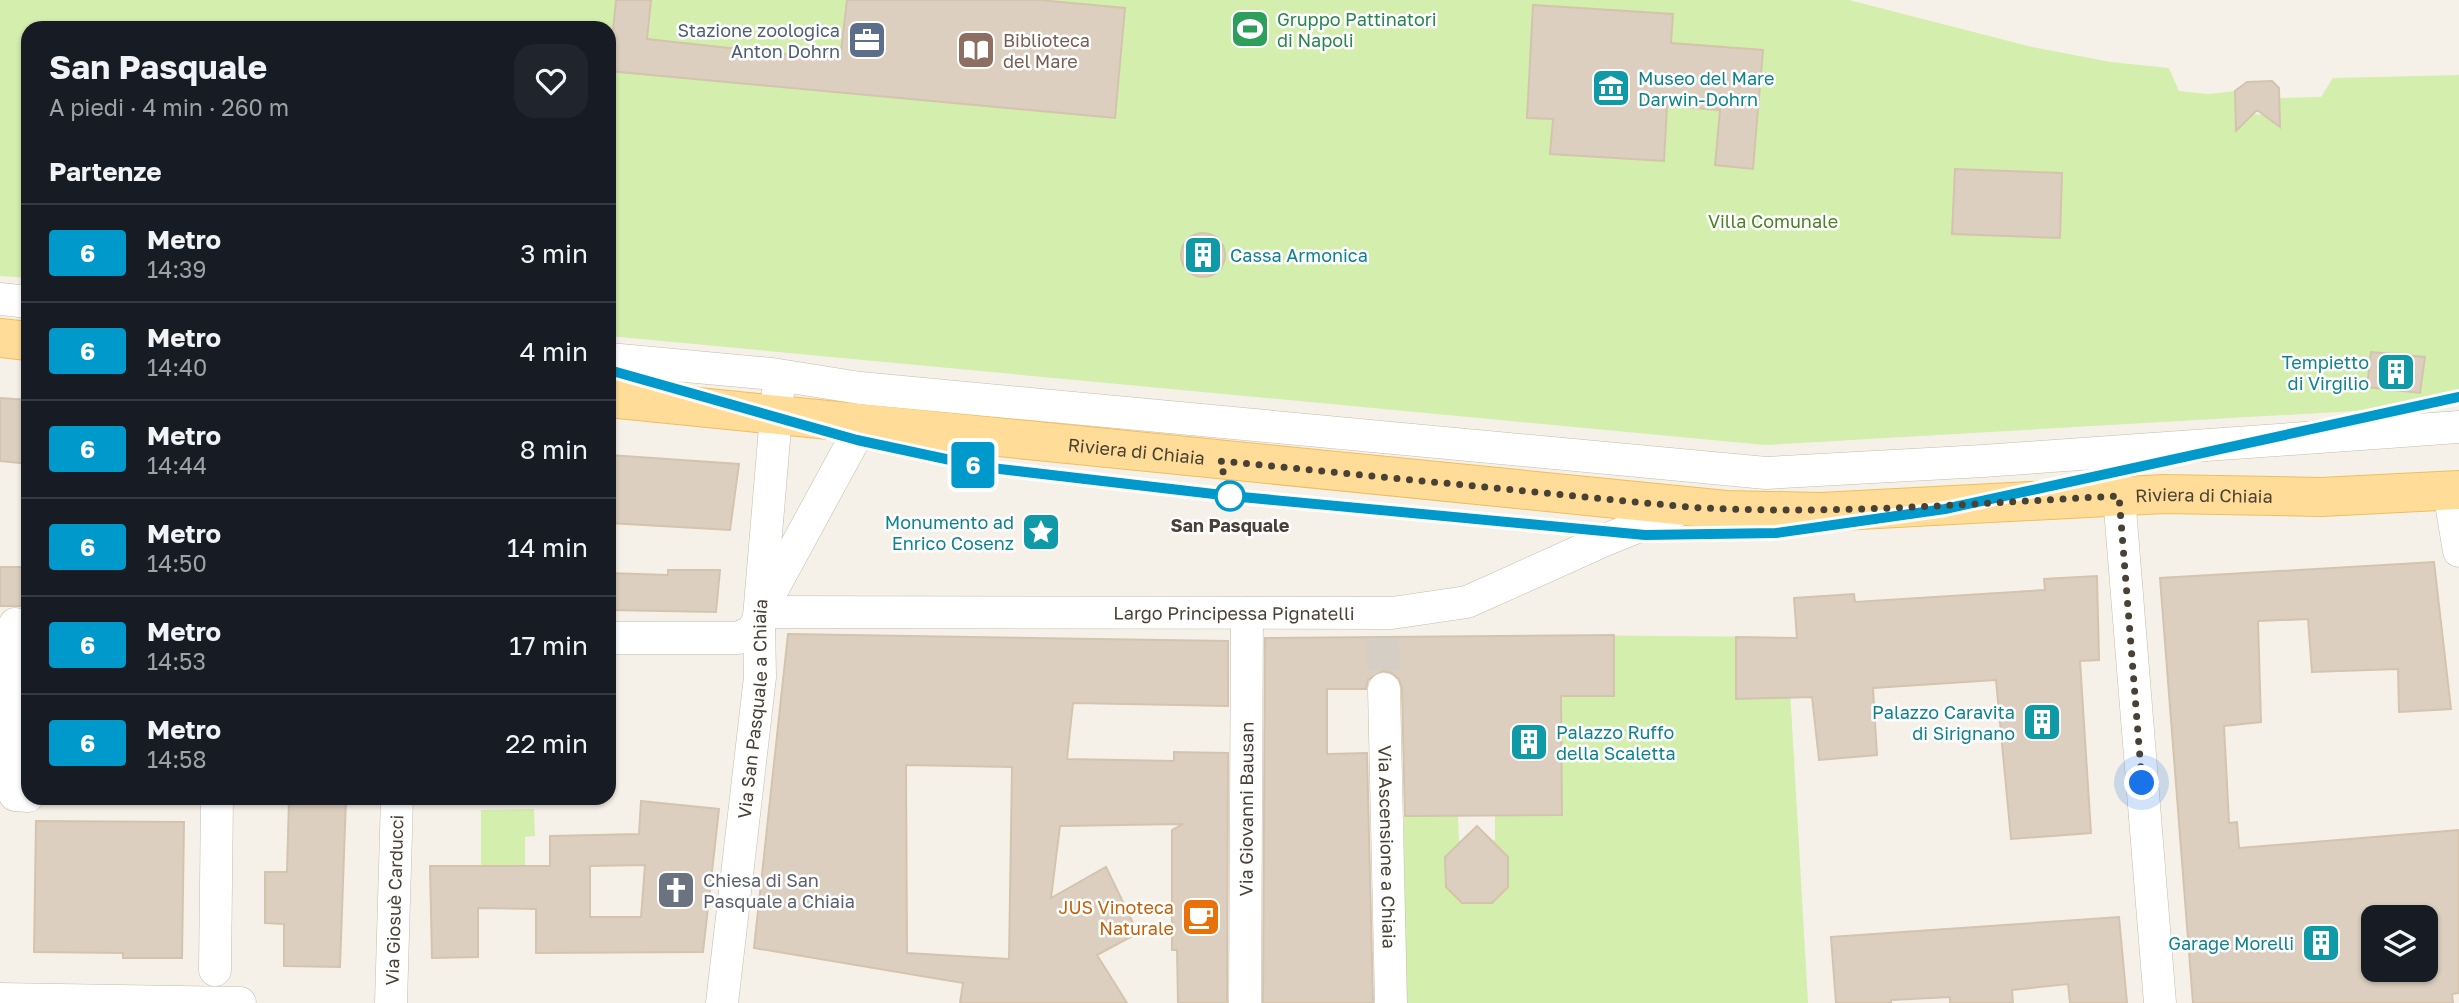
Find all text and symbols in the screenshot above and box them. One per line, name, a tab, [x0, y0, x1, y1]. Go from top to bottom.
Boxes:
sports icon: Gruppo Pattinatori di Napoli	[1229, 8, 1271, 50]
place label: Gruppo Pattinatori di Napoli	[1277, 8, 1437, 51]
place label: Stazione zoologica Anton Dohrn	[678, 19, 840, 62]
office icon: Stazione zoologica Anton Dohrn	[846, 19, 888, 61]
library icon: Biblioteca del Mare	[955, 29, 997, 71]
place label: Biblioteca del Mare	[1003, 29, 1090, 72]
button: heart	[514, 44, 588, 118]
text: San Pasquale	[49, 47, 267, 86]
museum icon: Museo del Mare Darwin-Dohrn	[1590, 67, 1632, 109]
place label: Museo del Mare Darwin-Dohrn	[1638, 67, 1774, 110]
text: A piedi · 4 min · 260 m	[49, 93, 289, 121]
text: Partenze	[49, 156, 162, 187]
park label: Villa Comunale	[1708, 210, 1838, 232]
text: Metro	[147, 224, 221, 255]
building icon: Cassa Armonica	[1182, 234, 1224, 276]
text: 6	[80, 238, 95, 267]
text: 3 min	[520, 238, 588, 269]
place label: Cassa Armonica	[1230, 244, 1368, 266]
text: 14:39	[147, 255, 206, 283]
text: Metro	[147, 322, 221, 353]
text: 6	[80, 336, 95, 365]
text: 4 min	[520, 336, 588, 367]
place label: Tempietto di Virgilio	[2282, 351, 2369, 394]
building icon: Tempietto di Virgilio	[2375, 351, 2417, 393]
text: 14:40	[147, 353, 207, 381]
text: Metro	[147, 420, 221, 451]
street label: Riviera di Chiaia	[1067, 433, 1206, 469]
text: 6	[80, 434, 95, 463]
text: 8 min	[520, 434, 588, 465]
line badge: 6	[950, 442, 996, 488]
text: 6	[965, 450, 981, 479]
text: 14:44	[147, 451, 207, 479]
marker: San Pasquale	[1215, 481, 1245, 511]
street label: Riviera di Chiaia	[2135, 483, 2273, 507]
place label: Monumento ad Enrico Cosenz	[885, 511, 1014, 554]
place icon: Monumento ad Enrico Cosenz	[1020, 511, 1062, 553]
place label: San Pasquale	[1171, 514, 1290, 536]
text: Metro	[147, 518, 221, 549]
text: 6	[80, 532, 95, 561]
text: 14 min	[507, 532, 588, 563]
text: 14:50	[147, 549, 207, 577]
street label: Via San Pasquale a Chiaia	[733, 598, 771, 820]
street label: Largo Principessa Pignatelli	[1113, 602, 1355, 624]
text: Metro	[147, 616, 221, 647]
text: 6	[80, 630, 95, 659]
text: 17 min	[509, 630, 588, 661]
text: 14:53	[147, 647, 206, 675]
place label: Palazzo Caravita di Sirignano	[1872, 701, 2015, 744]
building icon: Palazzo Caravita di Sirignano	[2021, 701, 2063, 743]
text: Metro	[147, 714, 221, 745]
building icon: Palazzo Ruffo della Scaletta	[1508, 721, 1550, 763]
place label: Palazzo Ruffo della Scaletta	[1556, 721, 1676, 764]
street label: Via Giovanni Bausan	[1235, 722, 1257, 896]
text: 6	[80, 728, 95, 757]
text: 22 min	[505, 728, 588, 759]
text: 14:58	[147, 745, 206, 773]
street label: Via Ascensione a Chiaia	[1374, 745, 1401, 949]
your location	[2124, 765, 2159, 800]
street label: Via Giosuè Carducci	[381, 814, 408, 986]
church icon: Chiesa di San Pasquale a Chiaia	[655, 869, 697, 911]
place label: Chiesa di San Pasquale a Chiaia	[703, 869, 855, 912]
place label: JUS Vinoteca Naturale	[1058, 896, 1174, 939]
cafe icon: JUS Vinoteca Naturale	[1180, 896, 1222, 938]
map controls	[2361, 905, 2438, 982]
button: layers	[2361, 905, 2438, 982]
building icon: Garage Morelli	[2300, 922, 2342, 964]
place label: Garage Morelli	[2168, 932, 2294, 954]

